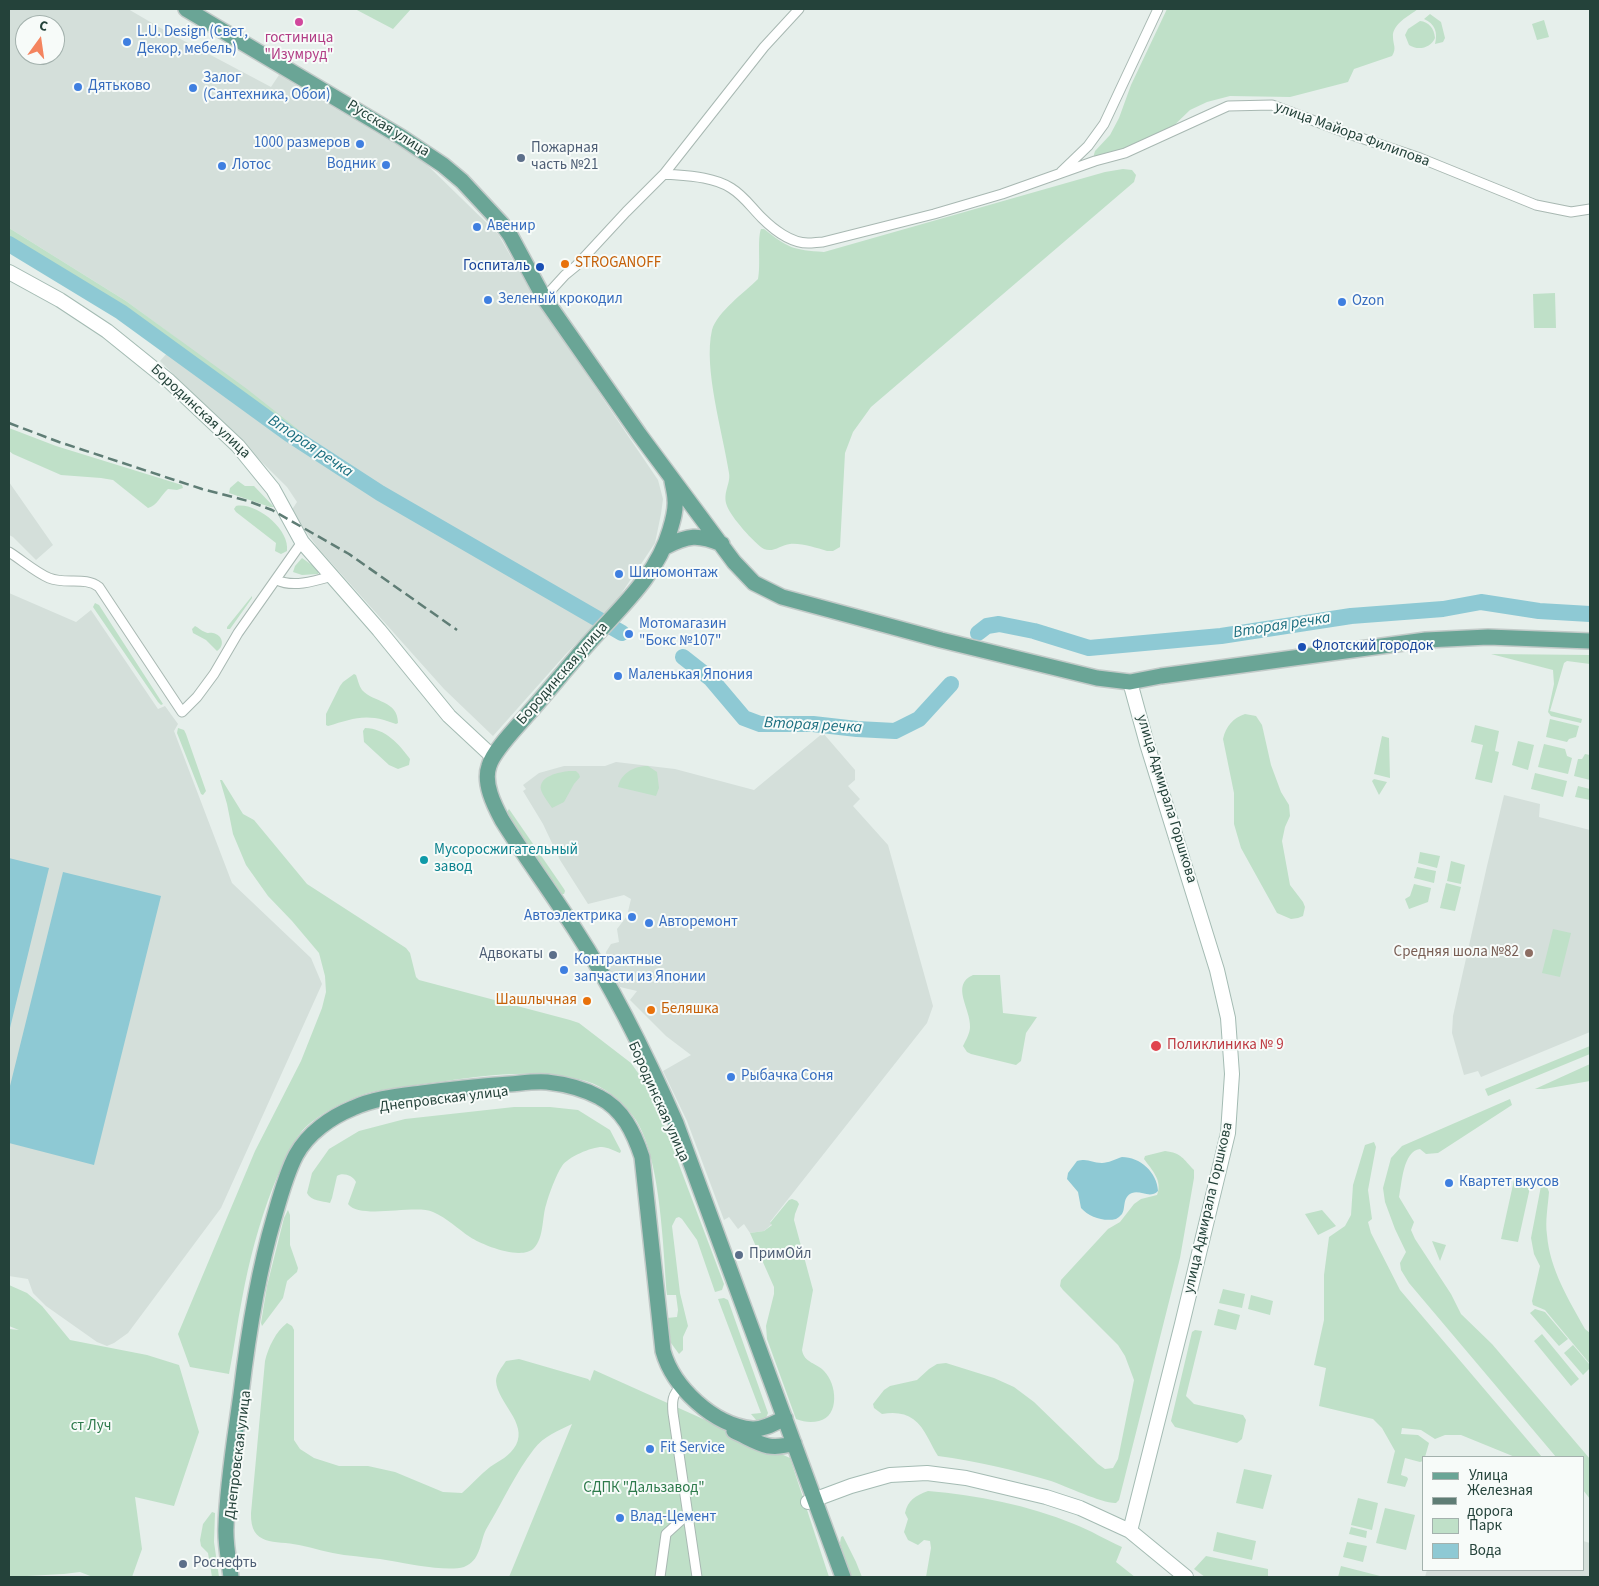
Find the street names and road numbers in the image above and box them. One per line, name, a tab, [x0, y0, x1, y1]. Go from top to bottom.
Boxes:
street label: Русская улица	[344, 97, 432, 161]
street label: улица Майора Филипова	[1272, 99, 1432, 171]
street label: Бородинская улица	[146, 361, 254, 463]
street label: Бородинская улица	[514, 619, 612, 729]
street label: улица Адмирала Горшкова	[1132, 713, 1200, 885]
street label: Бородинская улица	[623, 1039, 693, 1165]
street label: Днепровская улица	[379, 1083, 509, 1117]
street label: улица Адмирала Горшкова	[1181, 1121, 1237, 1295]
street label: Днепровская улица	[222, 1390, 256, 1520]

